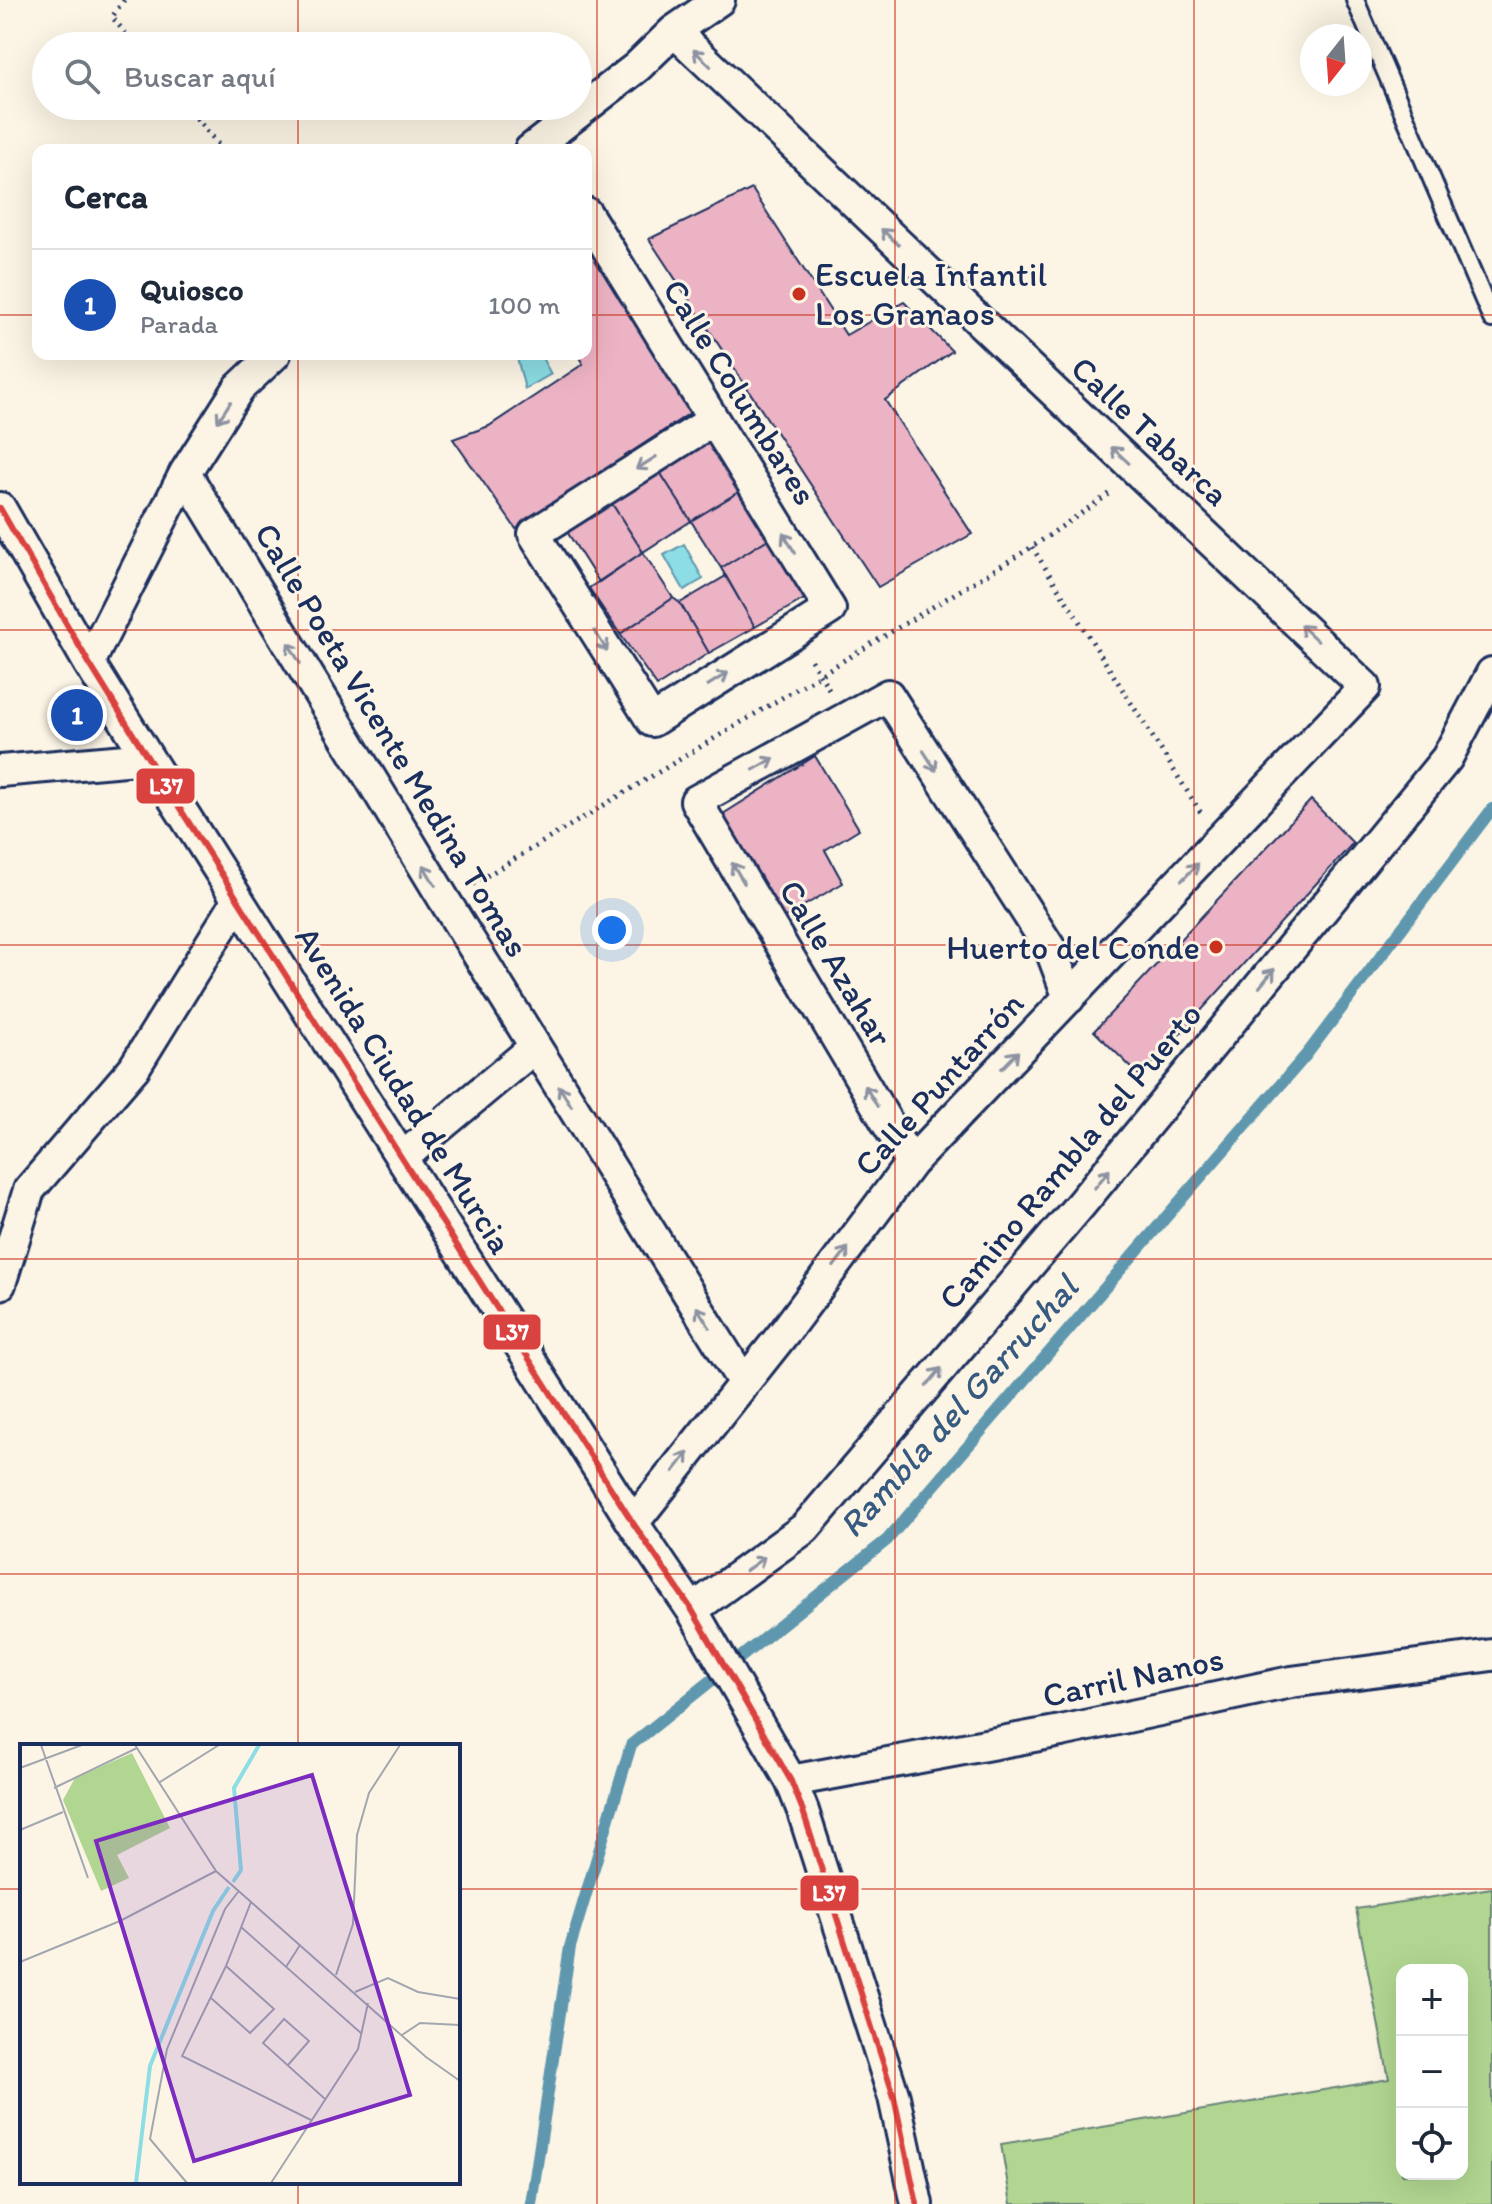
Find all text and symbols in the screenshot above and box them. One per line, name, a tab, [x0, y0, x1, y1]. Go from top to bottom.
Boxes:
north arrow	[1300, 24, 1372, 96]
search box	[32, 32, 592, 120]
one-way arrow	[692, 49, 712, 68]
icon: search	[60, 54, 104, 98]
text: Buscar aquí	[124, 58, 276, 95]
text: Cerca	[64, 176, 148, 217]
one-way arrow	[881, 229, 901, 247]
place label: Escuela Infantil Los Granaos	[815, 254, 1047, 334]
text: Quiosco	[140, 271, 244, 308]
street label: Calle Columbares	[654, 272, 826, 512]
marker: Escuela Infantil Los Granaos	[790, 285, 808, 303]
text: 1	[84, 289, 96, 321]
text: 100 m	[488, 289, 560, 321]
text: Parada	[140, 308, 218, 340]
street label: Calle Tabarca	[1063, 348, 1237, 514]
one-way arrow	[215, 400, 231, 423]
one-way arrow	[1110, 445, 1130, 464]
one-way arrow	[635, 455, 658, 471]
street label: Calle Poeta Vicente Medina Tomas	[246, 516, 538, 964]
one-way arrow	[780, 532, 796, 555]
one-way arrow	[1299, 625, 1319, 643]
one-way arrow	[594, 629, 610, 652]
one-way arrow	[286, 642, 302, 665]
one-way arrow	[706, 671, 729, 687]
pin: 1	[51, 685, 103, 745]
one-way arrow	[923, 749, 939, 772]
one-way arrow	[752, 756, 776, 771]
line badge: L37	[135, 767, 196, 805]
text: L37	[149, 773, 183, 800]
one-way arrow	[730, 862, 746, 885]
one-way arrow	[1180, 862, 1198, 882]
one-way arrow	[421, 864, 437, 887]
street label: Calle Azahar	[770, 872, 902, 1054]
your location	[592, 910, 632, 950]
street label: Avenida Ciudad de Murcia	[286, 919, 522, 1261]
place label: Huerto del Conde	[946, 927, 1200, 968]
marker: Huerto del Conde	[1207, 938, 1225, 956]
one-way arrow	[1258, 968, 1276, 988]
street label: Calle Puntarrón	[846, 983, 1032, 1185]
street label: Camino Rambla del Puerto	[930, 994, 1210, 1318]
one-way arrow	[1000, 1050, 1019, 1070]
one-way arrow	[557, 1085, 573, 1108]
one-way arrow	[863, 1085, 879, 1108]
one-way arrow	[1093, 1169, 1111, 1190]
one-way arrow	[833, 1246, 849, 1268]
water label: Rambla del Garruchal	[829, 1264, 1089, 1546]
one-way arrow	[694, 1306, 710, 1329]
line badge: L37	[482, 1313, 542, 1351]
text: L37	[495, 1319, 529, 1346]
one-way arrow	[925, 1367, 943, 1388]
one-way arrow	[673, 1452, 690, 1473]
one-way arrow	[744, 1556, 765, 1573]
street label: Carril Nanos	[1039, 1638, 1227, 1716]
inset map	[20, 1744, 460, 2184]
line badge: L37	[799, 1874, 860, 1912]
text: L37	[812, 1880, 846, 1907]
map controls	[1396, 1964, 1468, 2180]
button: +	[1396, 1964, 1468, 2036]
button: −	[1396, 2036, 1468, 2108]
button: locate	[1396, 2108, 1468, 2180]

